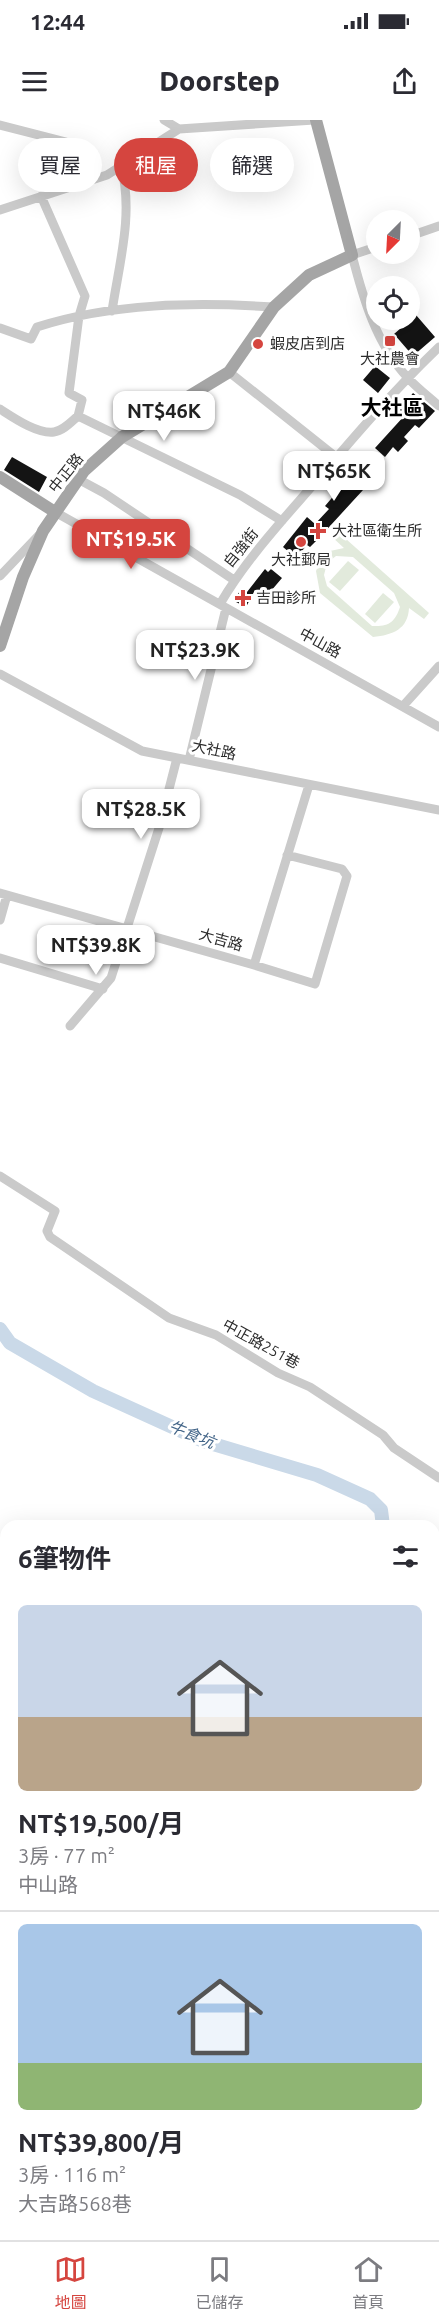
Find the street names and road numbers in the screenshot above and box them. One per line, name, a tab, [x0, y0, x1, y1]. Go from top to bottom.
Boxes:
street label: 中正路	[45, 450, 86, 496]
street label: 自強街	[220, 525, 261, 571]
street label: 中山路	[296, 624, 344, 661]
street label: 大社路	[190, 737, 238, 763]
street label: 大吉路	[197, 925, 245, 954]
street label: 中正路251巷	[220, 1315, 303, 1372]

